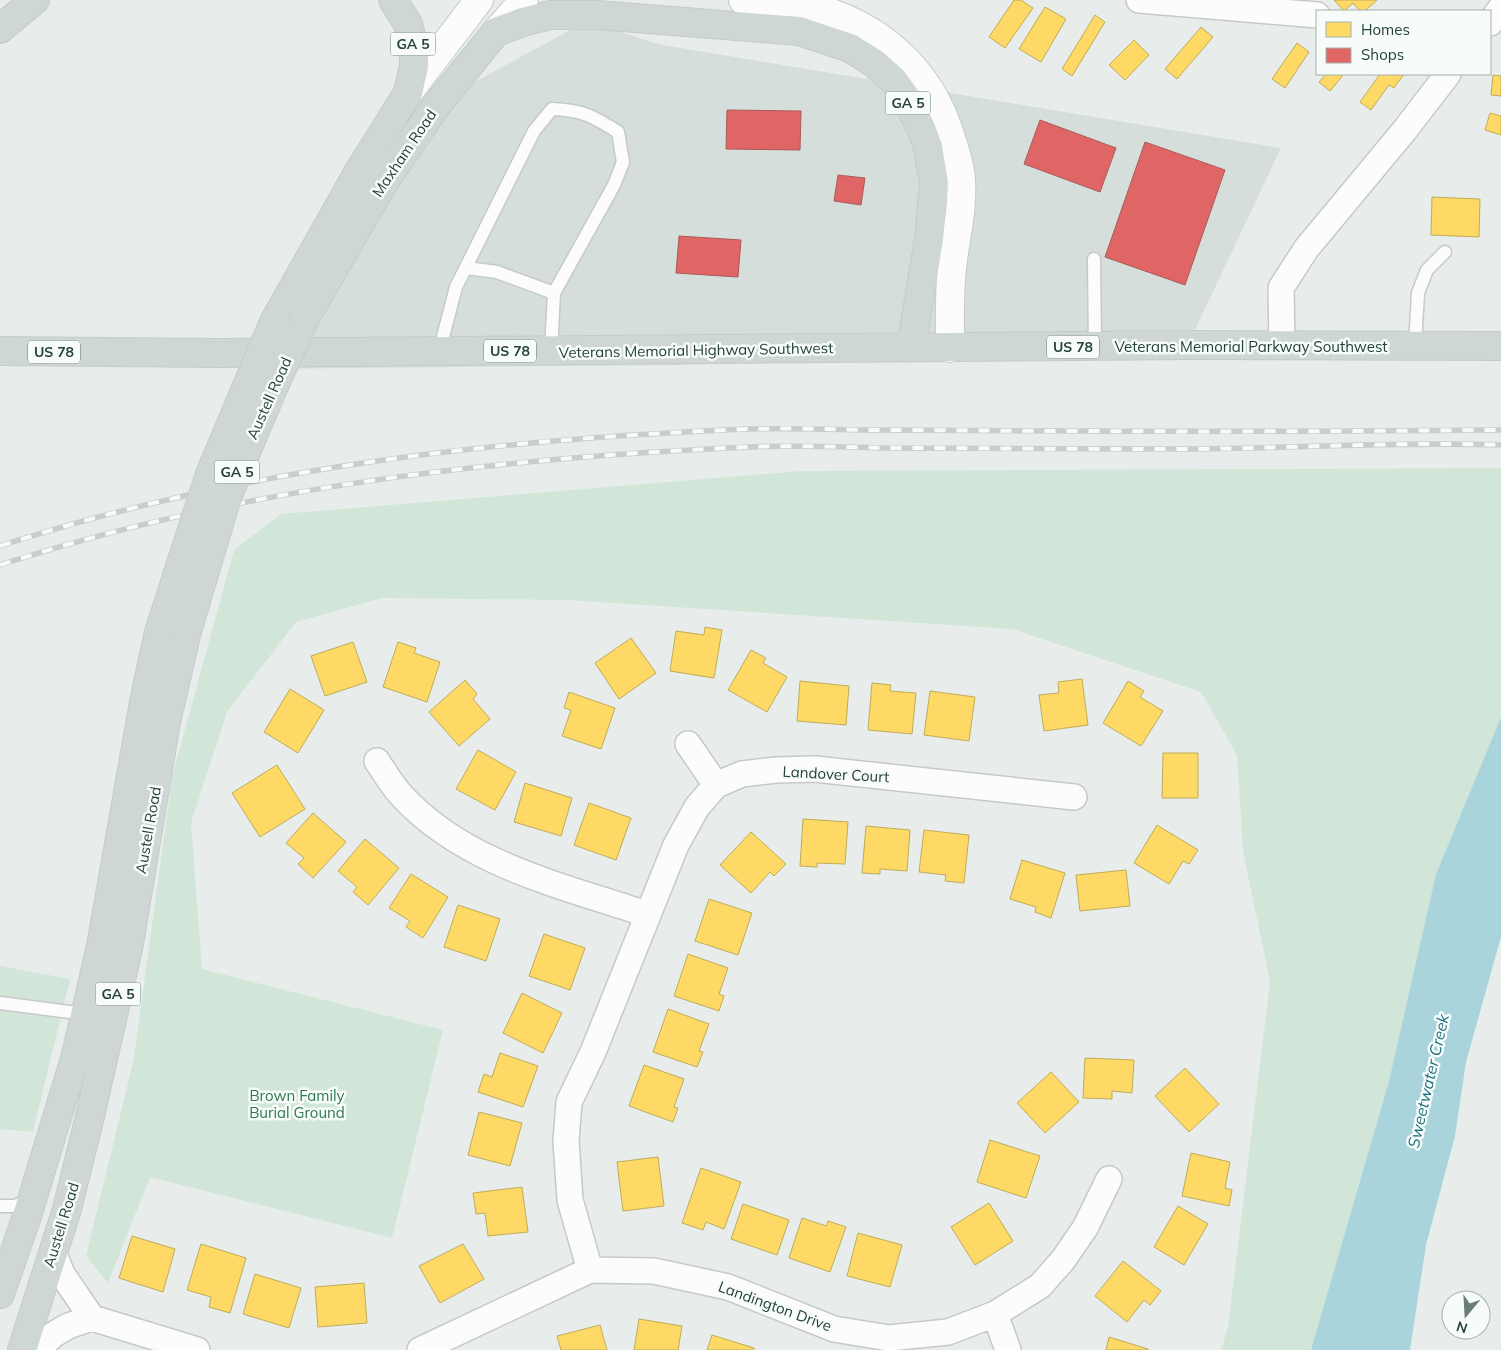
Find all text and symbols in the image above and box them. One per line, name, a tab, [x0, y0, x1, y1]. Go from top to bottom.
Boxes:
legend	[1316, 10, 1491, 75]
text: Homes	[1361, 20, 1410, 39]
road number: GA 5	[390, 33, 436, 56]
text: Shops	[1361, 45, 1404, 64]
road number: GA 5	[886, 92, 930, 115]
street label: Maxham Road	[368, 106, 440, 200]
road number: US 78	[1047, 336, 1099, 358]
street label: Veterans Memorial Parkway Southwest	[1114, 337, 1388, 356]
street label: Veterans Memorial Highway Southwest	[559, 338, 833, 362]
road number: US 78	[484, 340, 536, 362]
road number: US 78	[28, 341, 80, 364]
street label: Austell Road	[242, 354, 296, 442]
road number: GA 5	[214, 461, 260, 484]
street label: Landover Court	[782, 762, 890, 786]
street label: Austell Road	[131, 785, 165, 875]
road number: GA 5	[96, 982, 140, 1006]
water label: Sweetwater Creek	[1403, 1011, 1453, 1150]
park label: Brown Family Burial Ground	[249, 1086, 345, 1122]
street label: Austell Road	[39, 1180, 83, 1270]
street label: Landington Drive	[716, 1277, 834, 1335]
north arrow	[1441, 1290, 1491, 1340]
text: N	[1454, 1317, 1470, 1338]

